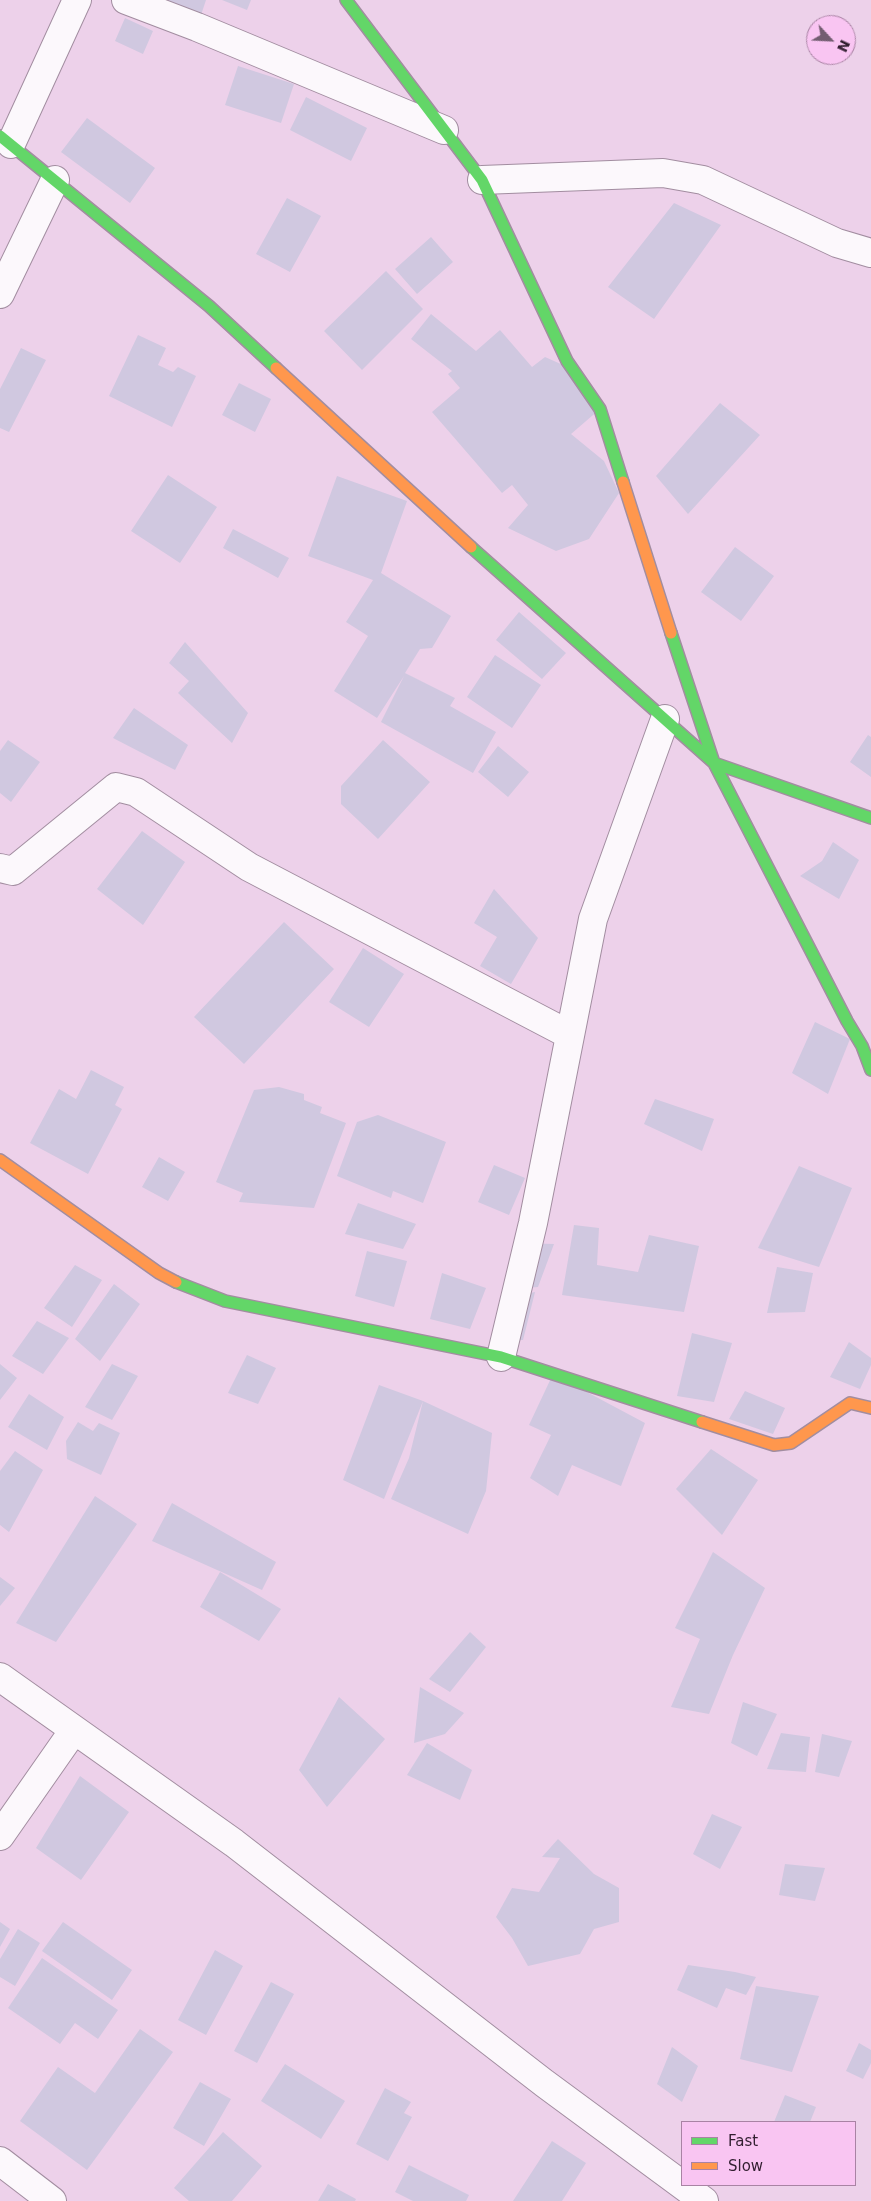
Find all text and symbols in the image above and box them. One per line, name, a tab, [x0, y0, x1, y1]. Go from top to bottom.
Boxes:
north arrow	[806, 15, 856, 65]
text: N	[834, 37, 853, 55]
legend	[681, 2121, 856, 2186]
text: Fast	[728, 2132, 758, 2150]
text: Slow	[728, 2157, 763, 2175]

